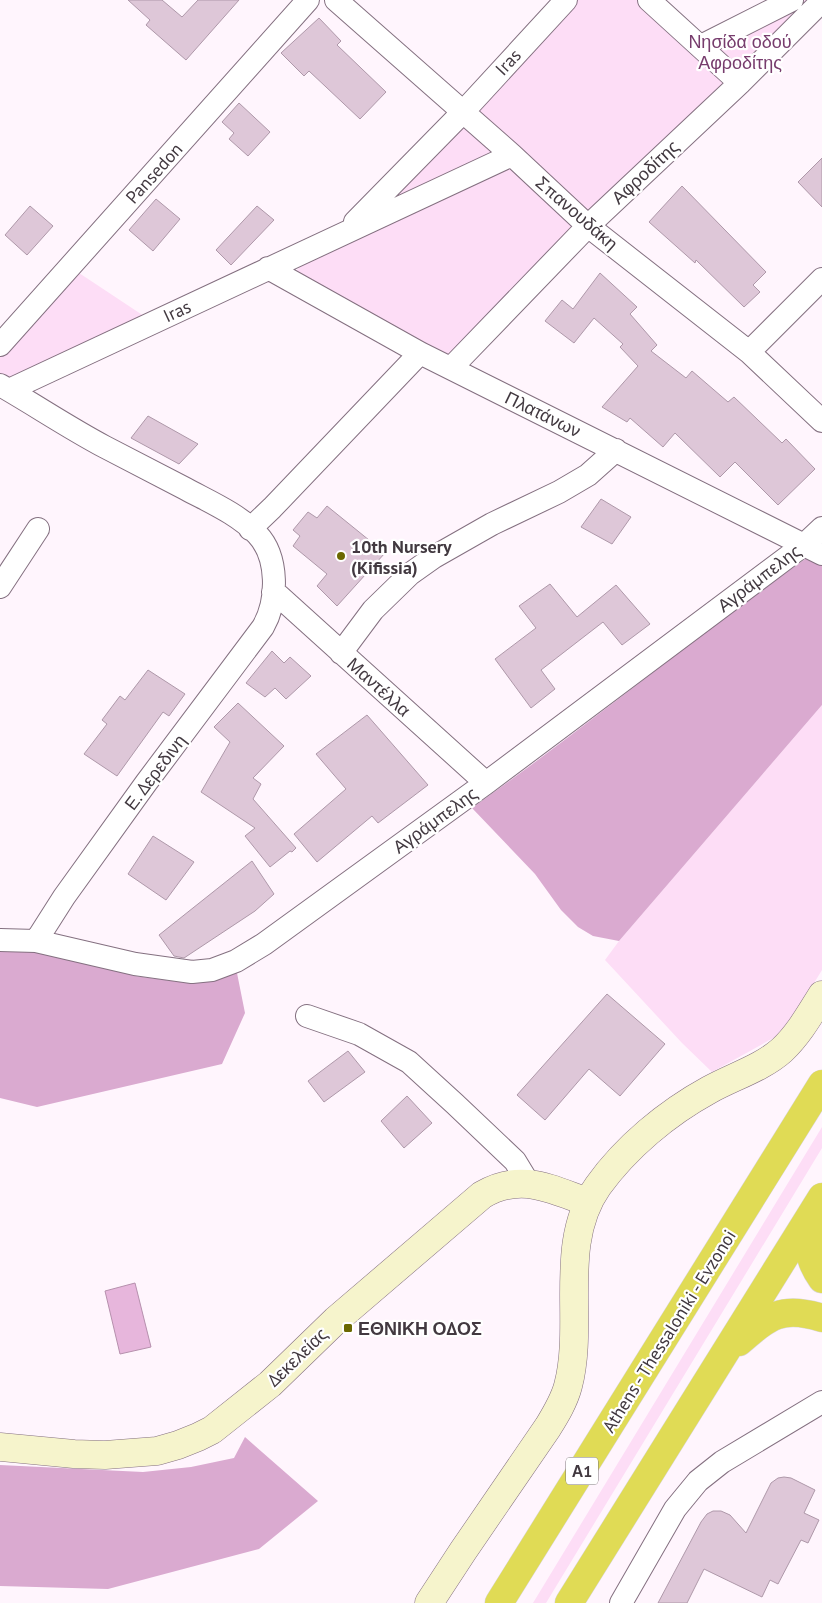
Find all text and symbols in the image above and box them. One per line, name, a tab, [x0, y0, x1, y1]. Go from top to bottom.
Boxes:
park label: Νησίδα οδού Αφροδίτης	[688, 30, 792, 74]
street label: Iras	[490, 44, 526, 80]
street label: Αφροδίτης	[607, 135, 684, 209]
street label: Pansedon	[121, 138, 187, 208]
street label: Σπανουδάκη	[531, 171, 623, 255]
street label: Iras	[160, 295, 194, 327]
street label: Πλατάνων	[501, 386, 585, 442]
place label: 10th Nursery (Kifissia)	[351, 535, 452, 579]
street label: Αγράμπελης	[713, 539, 806, 617]
marker: 10th Nursery (Kifissia)	[335, 550, 347, 562]
street label: Μαντέλλα	[342, 652, 416, 722]
street label: Ε. Δερεδινη	[119, 730, 191, 814]
street label: Αγράμπελης	[388, 781, 482, 858]
street label: Athens - Thessaloniki - Evzonoi	[597, 1225, 741, 1437]
place label: ΕΘΝΙΚΗ ΟΔΟΣ	[358, 1317, 482, 1340]
street label: Δεκελείας	[262, 1322, 332, 1391]
marker: ΕΘΝΙΚΗ ΟΔΟΣ	[342, 1322, 354, 1334]
road number: Α1	[566, 1458, 598, 1484]

